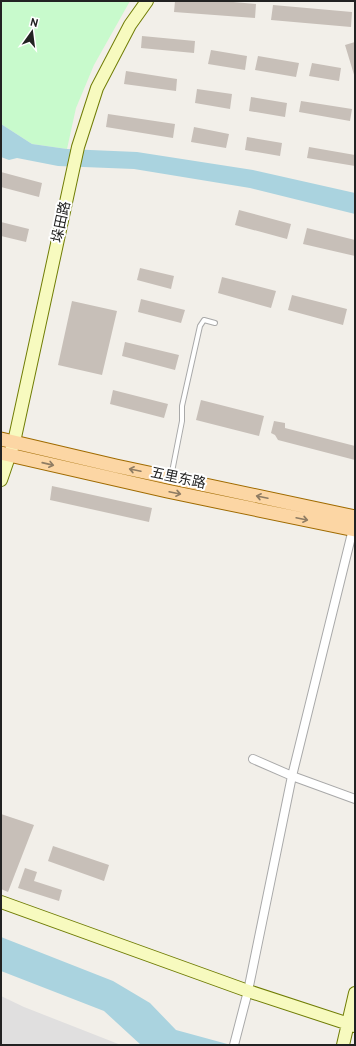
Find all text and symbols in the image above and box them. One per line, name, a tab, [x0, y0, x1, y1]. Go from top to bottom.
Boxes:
north arrow	[12, 12, 52, 52]
text: N	[29, 16, 40, 31]
street label: 垛田路	[49, 200, 75, 244]
one-way arrow	[41, 461, 54, 469]
one-way arrow	[129, 465, 142, 473]
street label: 五里东路	[149, 465, 207, 493]
one-way arrow	[168, 489, 181, 497]
one-way arrow	[256, 492, 269, 500]
one-way arrow	[295, 515, 308, 523]

